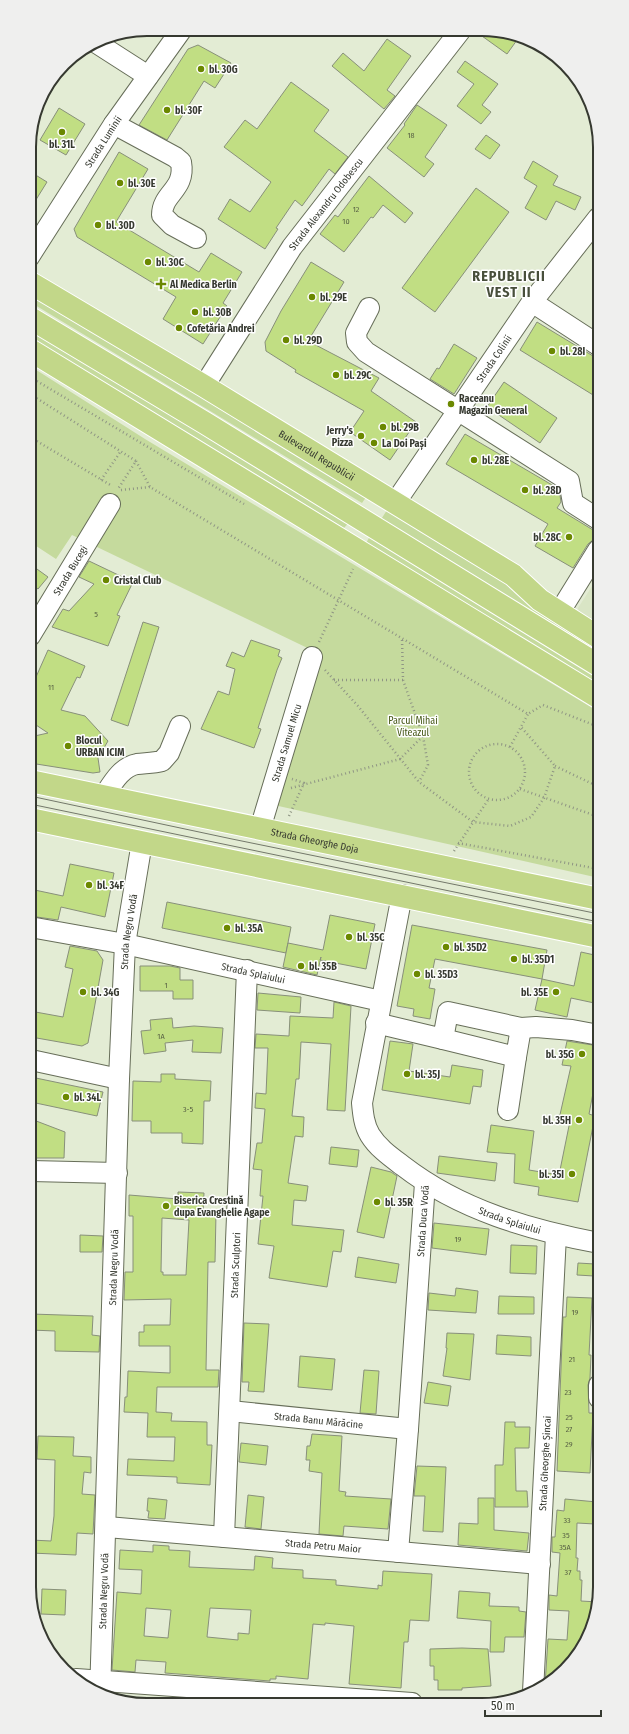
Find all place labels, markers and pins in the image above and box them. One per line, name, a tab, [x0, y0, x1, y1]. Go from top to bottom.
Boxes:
marker: bl. 30G	[196, 64, 206, 74]
place label: bl. 30G	[209, 64, 238, 76]
marker: bl. 30F	[162, 105, 172, 115]
place label: bl. 30F	[175, 105, 203, 117]
marker: bl. 31L	[57, 127, 67, 137]
place label: bl. 31L	[49, 139, 75, 151]
marker: bl. 30E	[115, 178, 125, 188]
place label: bl. 30E	[128, 178, 156, 190]
marker: bl. 30D	[93, 220, 103, 230]
place label: bl. 30D	[106, 220, 135, 232]
marker: bl. 30C	[143, 257, 153, 267]
place label: bl. 30C	[156, 257, 185, 269]
marker: Al Medica Berlin	[155, 278, 167, 290]
place label: Al Medica Berlin	[169, 279, 237, 291]
marker: bl. 29E	[307, 292, 317, 302]
place label: bl. 29E	[320, 292, 347, 304]
marker: bl. 30B	[190, 307, 200, 317]
place label: bl. 30B	[203, 307, 232, 319]
marker: Cofetăria Andrei	[174, 323, 184, 333]
place label: Cofetăria Andrei	[187, 323, 255, 335]
marker: bl. 29D	[281, 335, 291, 345]
place label: bl. 29D	[294, 335, 322, 347]
marker: bl. 28I	[547, 346, 557, 356]
place label: bl. 28I	[560, 346, 586, 358]
marker: bl. 29C	[331, 370, 341, 380]
place label: bl. 29C	[344, 370, 372, 382]
place label: Raceanu Magazin General	[459, 393, 527, 417]
marker: Raceanu Magazin General	[446, 399, 456, 409]
marker: bl. 29B	[378, 422, 388, 432]
place label: bl. 29B	[391, 422, 419, 434]
place label: Jerry's Pizza	[325, 425, 354, 449]
marker: Jerry's Pizza	[356, 431, 366, 441]
marker: La Doi Pași	[369, 438, 379, 448]
place label: La Doi Pași	[382, 438, 427, 450]
marker: bl. 28E	[469, 455, 479, 465]
place label: bl. 28E	[482, 455, 510, 467]
marker: bl. 28D	[520, 485, 530, 495]
place label: bl. 28D	[533, 485, 562, 497]
place label: bl. 28C	[533, 532, 562, 544]
marker: bl. 28C	[564, 532, 574, 542]
marker: Cristal Club	[101, 575, 111, 585]
place label: Cristal Club	[114, 575, 162, 587]
place label: Blocul URBAN ICIM	[76, 735, 124, 759]
marker: Blocul URBAN ICIM	[63, 741, 73, 751]
marker: bl. 34F	[84, 880, 94, 890]
place label: bl. 34F	[97, 880, 124, 892]
marker: bl. 35A	[222, 923, 232, 933]
place label: bl. 35A	[235, 923, 263, 935]
marker: bl. 35C	[344, 932, 354, 942]
place label: bl. 35C	[357, 932, 385, 944]
marker: bl. 35D2	[441, 942, 451, 952]
place label: bl. 35D2	[454, 942, 487, 954]
marker: bl. 35D1	[509, 954, 519, 964]
place label: bl. 35D1	[522, 954, 554, 966]
marker: bl. 35B	[296, 961, 306, 971]
place label: bl. 35B	[309, 961, 337, 973]
marker: bl. 35D3	[412, 969, 422, 979]
place label: bl. 35D3	[425, 969, 458, 981]
marker: bl. 34G	[78, 987, 88, 997]
place label: bl. 34G	[91, 987, 119, 999]
place label: bl. 35E	[521, 987, 548, 999]
marker: bl. 35E	[551, 987, 561, 997]
place label: bl. 35G	[546, 1049, 574, 1061]
marker: bl. 35G	[577, 1049, 587, 1059]
marker: bl. 35J	[402, 1069, 412, 1079]
place label: bl. 35J	[415, 1069, 440, 1081]
marker: bl. 34L	[61, 1092, 71, 1102]
place label: bl. 34L	[74, 1092, 101, 1104]
place label: bl. 35H	[543, 1115, 571, 1127]
marker: bl. 35H	[574, 1115, 584, 1125]
place label: bl. 35I	[539, 1169, 564, 1181]
marker: bl. 35I	[567, 1169, 577, 1179]
place label: Biserica Crestină dupa Evanghelie Agape	[174, 1195, 270, 1219]
marker: bl. 35R	[372, 1197, 382, 1207]
place label: bl. 35R	[385, 1197, 413, 1209]
marker: Biserica Crestină dupa Evanghelie Agape	[161, 1201, 171, 1211]

